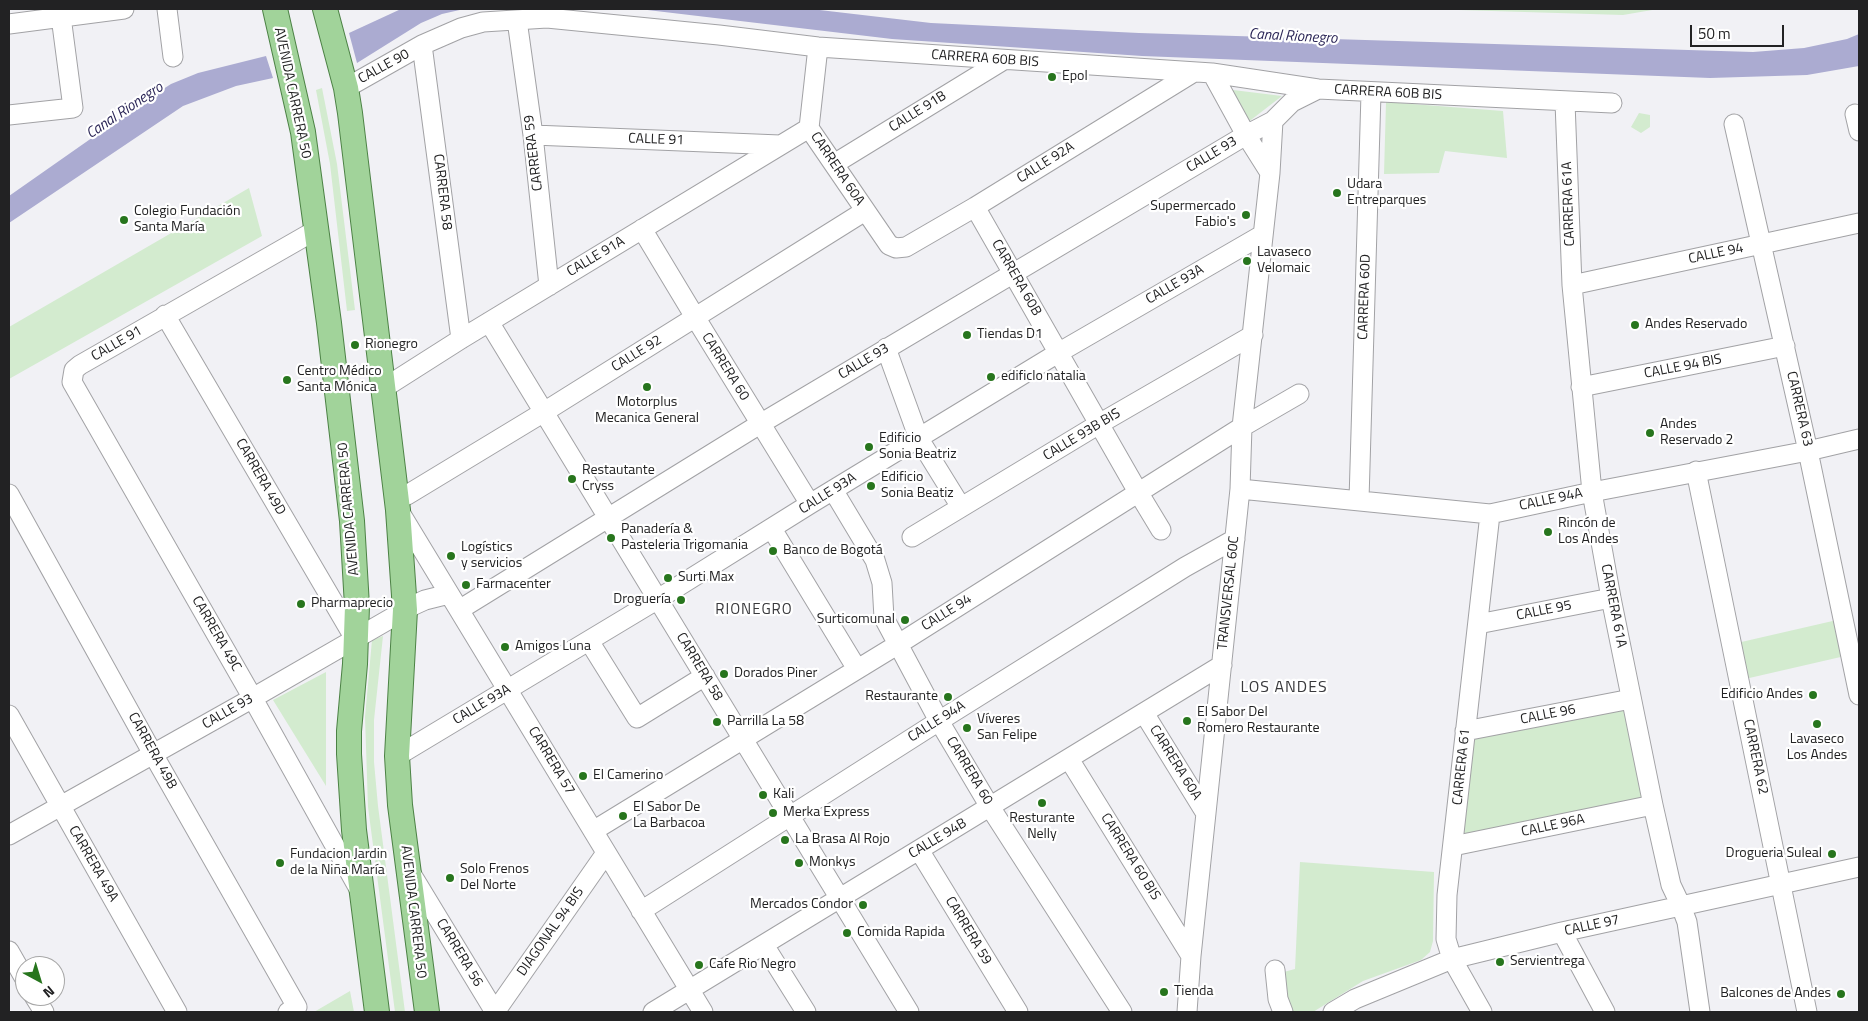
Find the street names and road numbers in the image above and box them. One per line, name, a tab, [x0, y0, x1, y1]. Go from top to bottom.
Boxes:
street label: AVENIDA CARRERA 50	[270, 26, 314, 160]
street label: CALLE 90	[355, 46, 413, 88]
street label: CARRERA 60B BIS	[931, 47, 1039, 71]
street label: CARRERA 60B BIS	[1334, 82, 1442, 104]
street label: CALLE 91B	[886, 88, 950, 136]
street label: CARRERA 59	[521, 114, 547, 192]
street label: CARRERA 60A	[806, 129, 868, 209]
street label: CALLE 91	[628, 131, 684, 149]
street label: CALLE 93	[1184, 133, 1240, 177]
street label: CALLE 92A	[1014, 139, 1078, 187]
street label: CARRERA 58	[429, 153, 455, 231]
street label: CARRERA 61A	[1559, 161, 1579, 247]
street label: CALLE 91A	[564, 233, 628, 281]
street label: CARRERA 60B	[987, 237, 1045, 319]
street label: CALLE 94	[1687, 240, 1745, 268]
street label: CARRERA 60D	[1355, 254, 1375, 340]
street label: CALLE 93A	[1143, 262, 1207, 308]
street label: CALLE 91	[89, 323, 145, 365]
street label: CARRERA 60	[698, 330, 752, 404]
street label: CALLE 92	[609, 332, 665, 376]
street label: CALLE 93	[836, 340, 892, 384]
street label: CALLE 94 BIS	[1643, 351, 1723, 383]
street label: CARRERA 63	[1782, 370, 1816, 448]
street label: CALLE 93B BIS	[1040, 405, 1124, 465]
street label: CARRERA 49D	[231, 436, 289, 518]
street label: AVENIDA CARRERA 50	[335, 442, 363, 576]
street label: CALLE 93A	[796, 470, 860, 518]
street label: CALLE 94A	[1518, 485, 1584, 515]
street label: TRANSVERSAL 60C	[1215, 535, 1243, 651]
street label: CARRERA 61A	[1597, 563, 1629, 649]
street label: CALLE 94	[919, 591, 975, 635]
street label: CARRERA 49C	[188, 593, 244, 675]
street label: CALLE 95	[1515, 597, 1573, 625]
street label: CARRERA 58	[672, 630, 726, 704]
street label: CALLE 93A	[450, 681, 514, 729]
street label: CALLE 93	[200, 691, 256, 733]
street label: CALLE 94A	[905, 698, 969, 746]
street label: CALLE 96	[1519, 701, 1577, 729]
street label: CARRERA 49B	[124, 710, 180, 792]
street label: CARRERA 62	[1739, 718, 1771, 796]
street label: CARRERA 60A	[1145, 723, 1205, 803]
street label: CARRERA 57	[524, 724, 578, 798]
street label: CARRERA 61	[1450, 728, 1474, 806]
street label: CARRERA 60	[942, 734, 996, 808]
street label: CARRERA 60 BIS	[1097, 810, 1163, 904]
street label: CALLE 96A	[1520, 811, 1586, 841]
street label: CALLE 94B	[906, 815, 970, 863]
street label: CARRERA 49A	[64, 823, 122, 905]
street label: AVENIDA CARRERA 50	[397, 845, 429, 979]
street label: DIAGONAL 94 BIS	[514, 884, 588, 980]
street label: CARRERA 59	[941, 894, 995, 968]
street label: CALLE 97	[1563, 912, 1621, 940]
street label: CARRERA 56	[432, 916, 486, 990]

